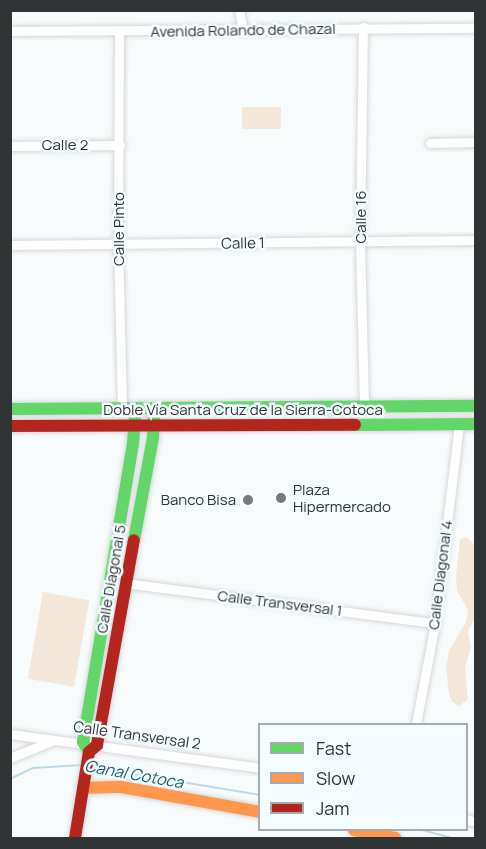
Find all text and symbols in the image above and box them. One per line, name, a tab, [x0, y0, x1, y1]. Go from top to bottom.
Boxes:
street label: Avenida Rolando de Chazal	[150, 19, 336, 41]
street label: Calle 2	[42, 136, 88, 154]
street label: Calle 16	[352, 191, 370, 243]
street label: Calle Pinto	[110, 192, 128, 266]
street label: Calle 1	[221, 234, 265, 252]
street label: Doble Vía Santa Cruz de la Sierra-Cotoca	[103, 401, 383, 419]
place label: Plaza Hipermercado	[293, 480, 391, 515]
place label: Banco Bisa	[161, 491, 236, 509]
marker: Plaza Hipermercado	[274, 491, 288, 505]
marker: Banco Bisa	[241, 493, 255, 507]
street label: Calle Diagonal 4	[424, 519, 456, 631]
street label: Calle Diagonal 5	[93, 523, 129, 635]
street label: Calle Transversal 1	[217, 586, 343, 620]
street label: Calle Transversal 2	[72, 717, 202, 753]
legend	[258, 723, 468, 831]
text: Fast	[316, 736, 351, 760]
water label: Canal Cotoca	[83, 756, 185, 792]
text: Slow	[316, 766, 355, 790]
text: Jam	[316, 796, 350, 820]

